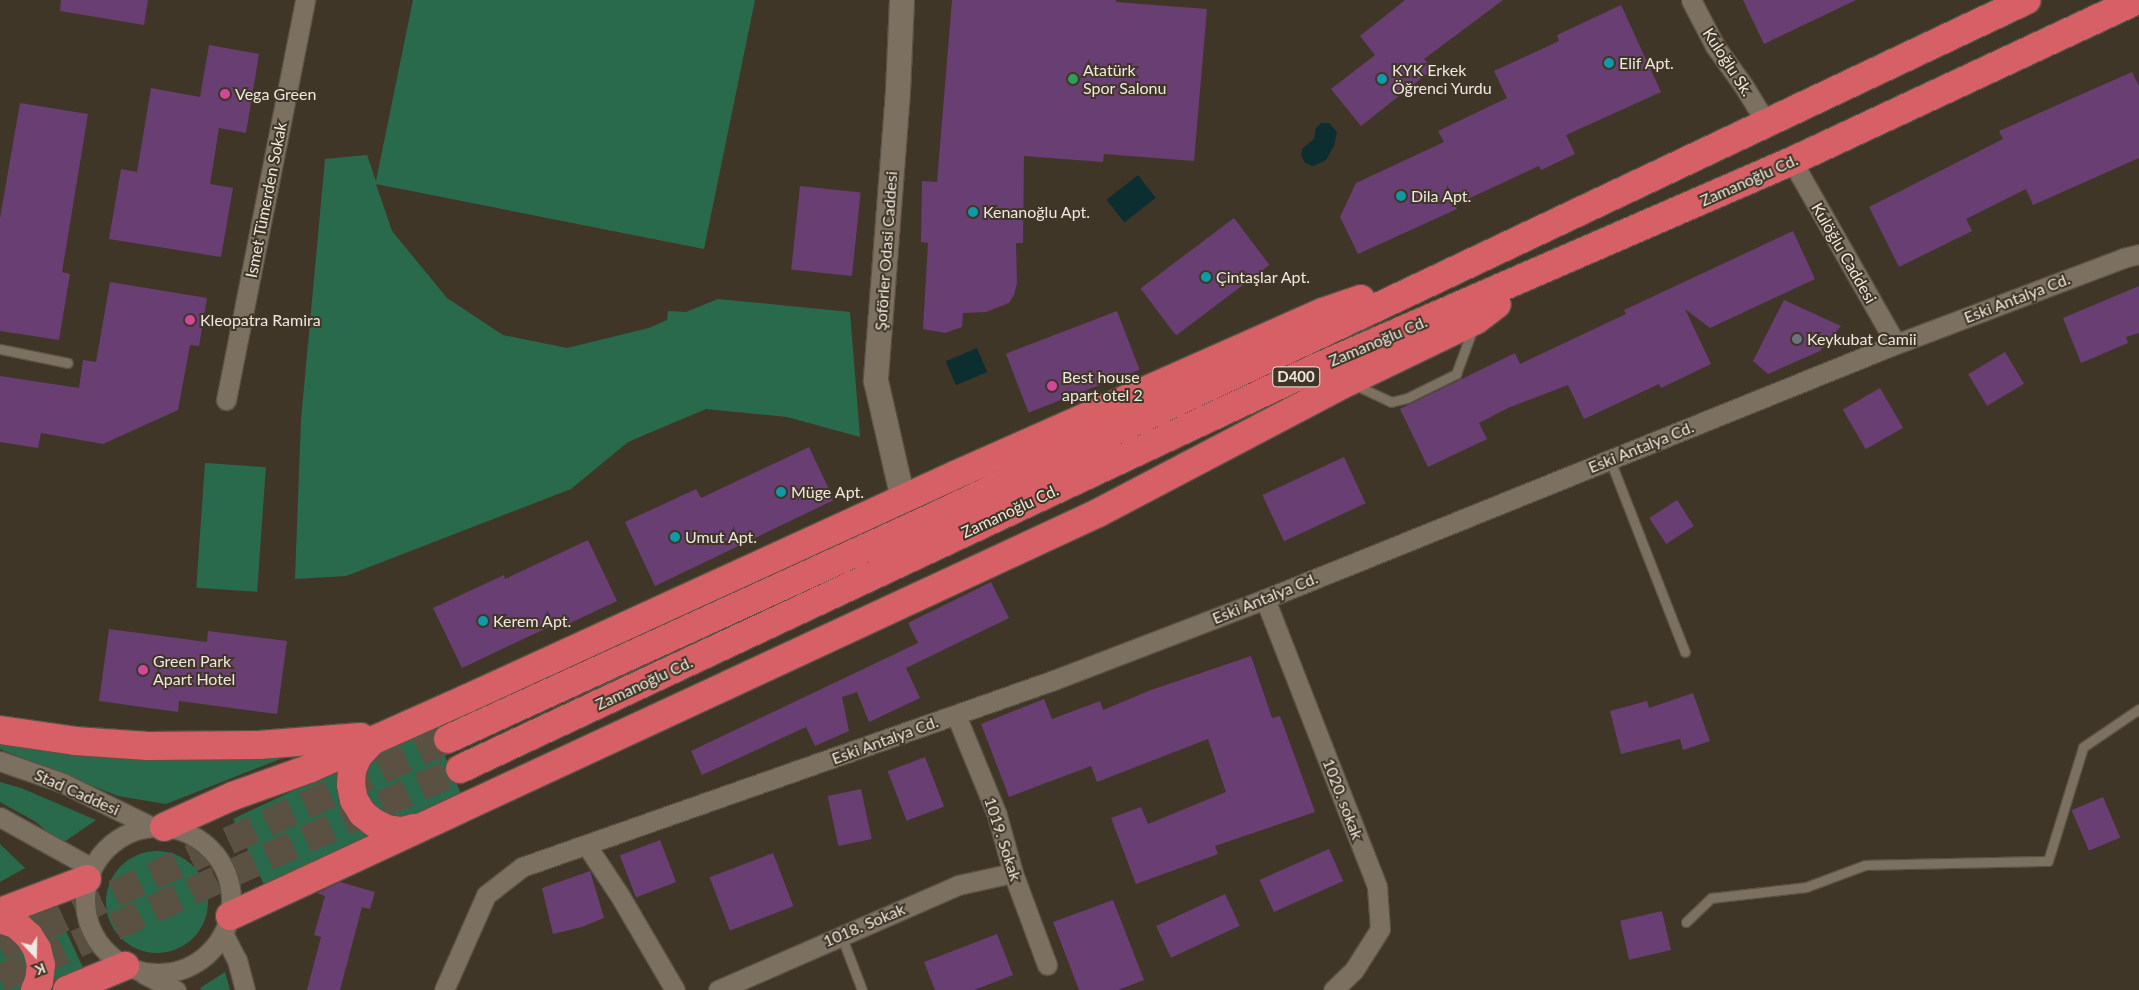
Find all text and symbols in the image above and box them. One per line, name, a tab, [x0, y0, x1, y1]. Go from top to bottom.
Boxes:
street label: Kuloğlu Sk.	[1699, 24, 1757, 100]
place label: Elif Apt.	[1619, 53, 1675, 73]
marker: Elif Apt.	[1603, 57, 1615, 69]
place label: Atatürk Spor Salonu	[1083, 60, 1167, 98]
place label: KYK Erkek Öğrenci Yurdu	[1392, 60, 1492, 98]
marker: Atatürk Spor Salonu	[1067, 73, 1079, 85]
marker: KYK Erkek Öğrenci Yurdu	[1376, 73, 1388, 85]
place label: Vega Green	[235, 84, 316, 104]
marker: Vega Green	[219, 88, 231, 100]
street label: Ismet Tümerden Sokak	[241, 120, 291, 280]
street label: Zamanoğlu Cd.	[1697, 150, 1801, 210]
street label: Şoförler Odasi Caddesi	[871, 170, 901, 332]
place label: Dila Apt.	[1411, 186, 1472, 206]
marker: Dila Apt.	[1395, 190, 1407, 202]
street label: Kulöğlu Caddesi	[1807, 199, 1881, 307]
place label: Kenanoğlu Apt.	[983, 202, 1091, 222]
marker: Kenanoğlu Apt.	[967, 206, 979, 218]
place label: Çintaşlar Apt.	[1216, 267, 1311, 287]
street label: Eski Antalya Cd.	[1961, 269, 2073, 327]
marker: Çintaşlar Apt.	[1200, 271, 1212, 283]
place label: Kleopatra Ramira	[200, 310, 321, 330]
street label: Zamanoğlu Cd.	[1326, 312, 1430, 370]
marker: Kleopatra Ramira	[184, 314, 196, 326]
place label: Keykubat Camii	[1807, 329, 1917, 349]
marker: Keykubat Camii	[1791, 333, 1803, 345]
road number: D400	[1271, 364, 1321, 390]
place label: Best house apart otel 2	[1062, 367, 1143, 405]
marker: Best house apart otel 2	[1046, 380, 1058, 392]
street label: Eski Antalya Cd.	[1585, 417, 1697, 477]
street label: Zamanoğlu Cd.	[958, 480, 1062, 542]
place label: Müge Apt.	[791, 482, 865, 502]
marker: Müge Apt.	[775, 486, 787, 498]
place label: Umut Apt.	[685, 527, 758, 547]
marker: Umut Apt.	[669, 531, 681, 543]
street label: Eski Antalya Cd.	[1209, 568, 1321, 628]
place label: Kerem Apt.	[493, 611, 572, 631]
marker: Kerem Apt.	[477, 615, 489, 627]
place label: Green Park Apart Hotel	[153, 651, 235, 689]
street label: Zamanoğlu Cd.	[592, 652, 696, 714]
marker: Green Park Apart Hotel	[137, 664, 149, 676]
street label: Eski Antalya Cd.	[829, 712, 941, 768]
street label: 1020. sokak	[1319, 756, 1367, 842]
street label: Stad Caddesi	[32, 765, 122, 819]
street label: 1019. Sokak	[980, 795, 1026, 883]
street label: 1018. Sokak	[820, 899, 908, 951]
north arrow	[10, 930, 60, 980]
text: K	[33, 960, 48, 979]

